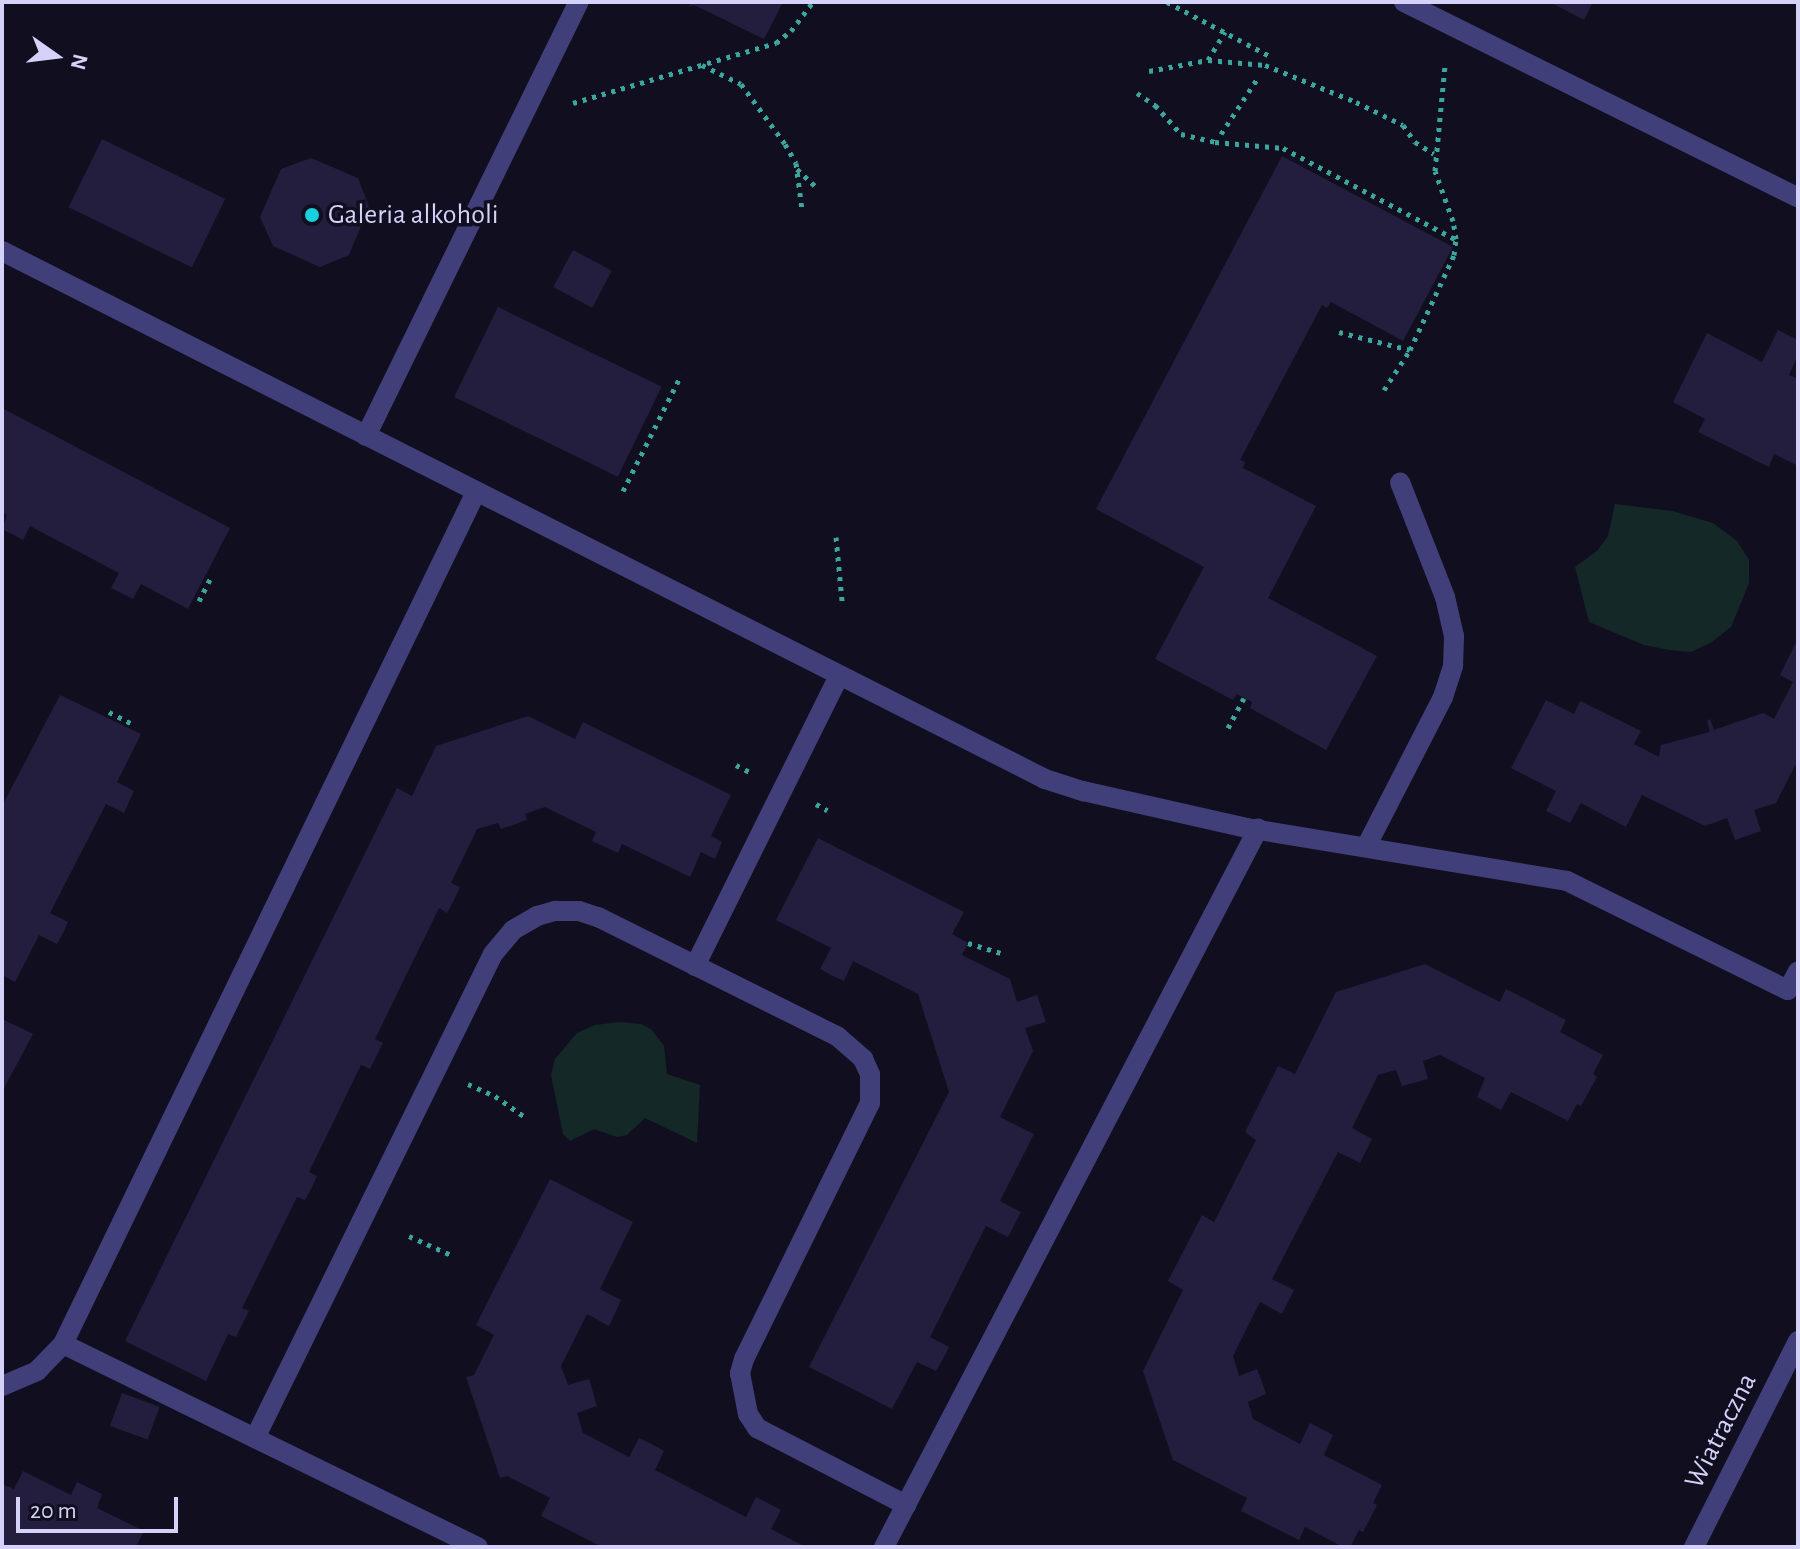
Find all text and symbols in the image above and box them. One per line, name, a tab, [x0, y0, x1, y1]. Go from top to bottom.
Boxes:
north arrow	[16, 16, 96, 96]
text: N	[67, 52, 92, 72]
place label: Galeria alkoholi	[328, 198, 499, 232]
marker: Galeria alkoholi	[303, 206, 321, 224]
street label: Wiatraczna	[1678, 1368, 1764, 1494]
scale bar	[20, 1481, 182, 1531]
text: 20 m	[30, 1499, 77, 1523]

